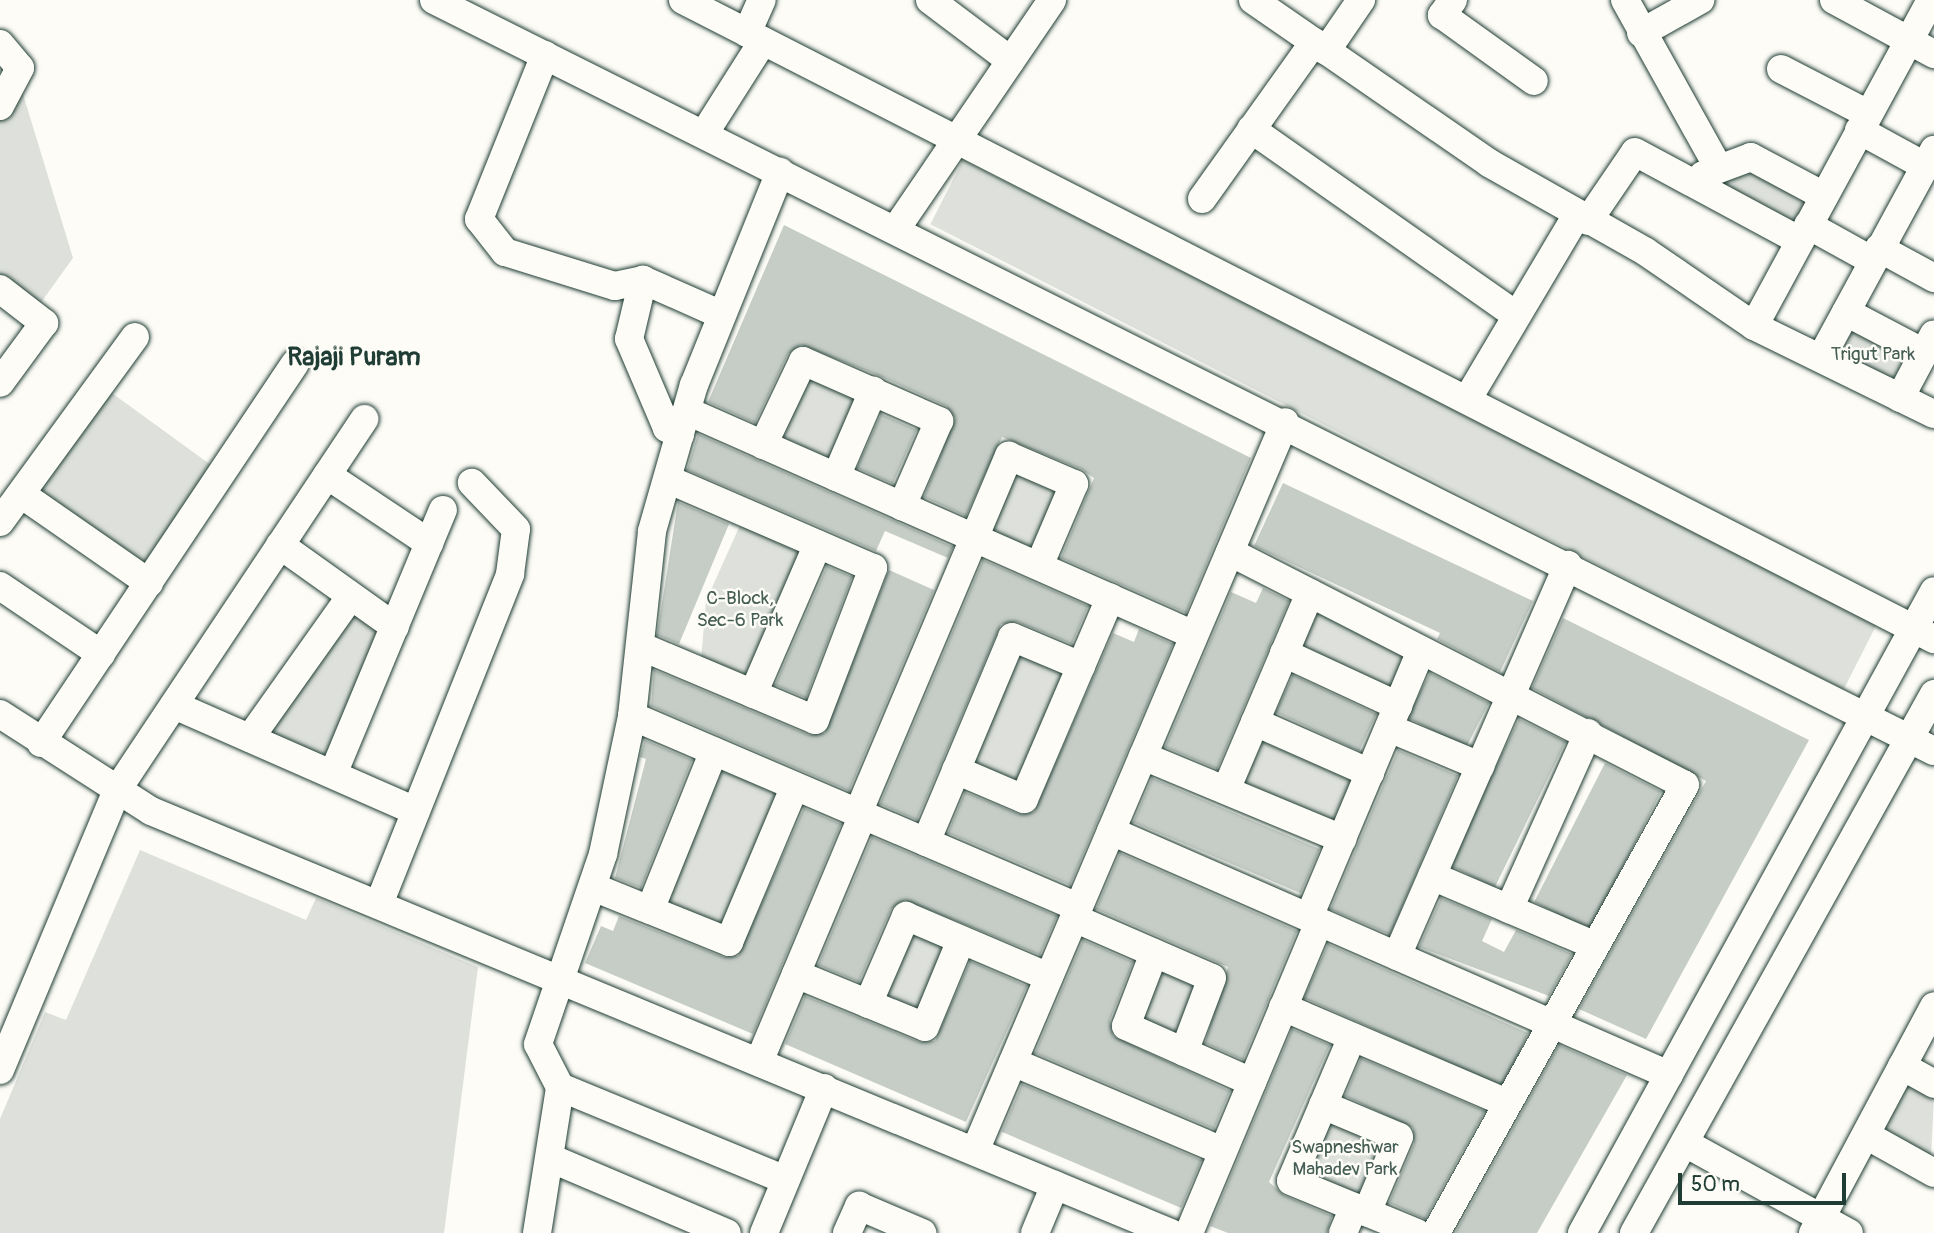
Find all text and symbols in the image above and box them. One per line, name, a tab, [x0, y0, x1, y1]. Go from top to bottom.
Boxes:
district label: Rajaji Puram	[287, 342, 421, 374]
park label: Trigut Park	[1831, 344, 1915, 366]
park label: C-Block, Sec-6 Park	[697, 588, 783, 632]
park label: Swapneshwar Mahadev Park	[1291, 1137, 1399, 1181]
scale bar	[1682, 1160, 1850, 1204]
text: 50 m	[1691, 1171, 1740, 1198]

